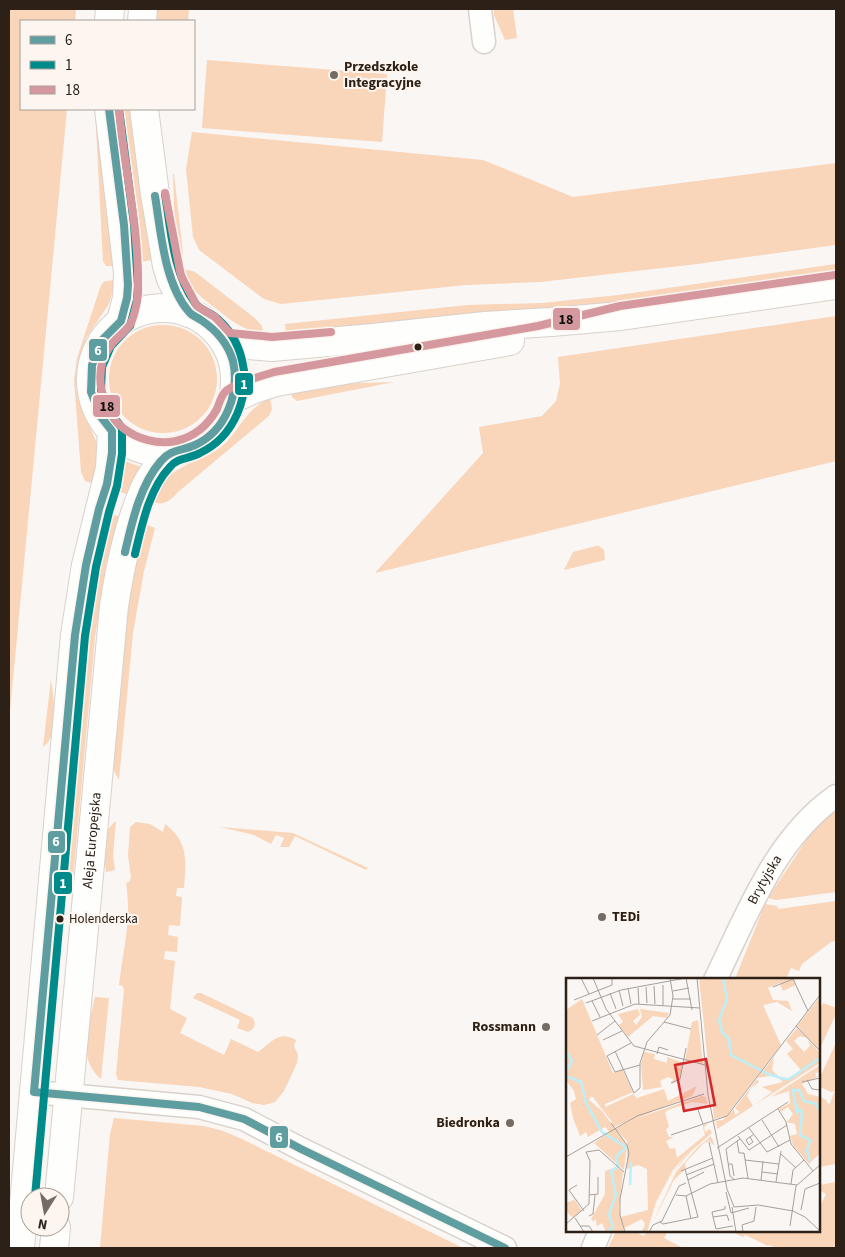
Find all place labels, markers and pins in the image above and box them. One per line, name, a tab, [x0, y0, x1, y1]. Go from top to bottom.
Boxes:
place label: Przedszkole Integracyjne	[344, 57, 421, 93]
marker: Przedszkole Integracyjne	[328, 69, 340, 81]
unlabelled marker	[413, 342, 423, 352]
place label: TEDi	[612, 907, 640, 927]
place label: Holenderska	[69, 910, 138, 928]
marker: TEDi	[596, 911, 608, 923]
marker: Holenderska	[55, 914, 65, 924]
place label: Rossmann	[472, 1017, 536, 1037]
marker: Rossmann	[540, 1021, 552, 1033]
place label: Biedronka	[436, 1113, 500, 1133]
marker: Biedronka	[504, 1117, 516, 1129]

